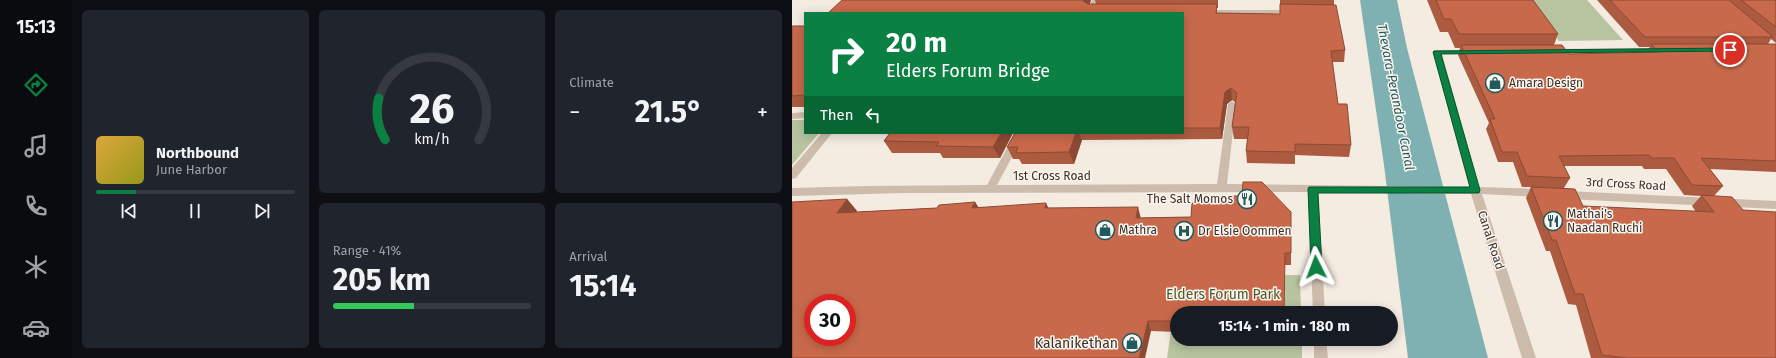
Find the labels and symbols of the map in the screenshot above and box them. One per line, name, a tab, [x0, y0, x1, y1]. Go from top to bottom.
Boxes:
water label: Thevara-Perandoor Canal	[1374, 22, 1418, 172]
pin	[1713, 33, 1747, 67]
shop icon: Amara Design	[1484, 72, 1506, 94]
place label: Amara Design	[1509, 76, 1583, 90]
street label: 1st Cross Road	[1013, 169, 1091, 183]
street label: 3rd Cross Road	[1585, 175, 1667, 193]
restaurant icon: The Salt Momos	[1236, 188, 1258, 210]
place label: The Salt Momos	[1147, 192, 1233, 206]
place label: Mathai's Naadan Ruchi	[1567, 207, 1643, 235]
street label: Canal Road	[1475, 209, 1507, 271]
restaurant icon: Mathai's Naadan Ruchi	[1542, 210, 1564, 232]
shop icon: Mathra	[1094, 219, 1116, 241]
hospital icon: Dr Elsie Oommen	[1173, 220, 1195, 242]
place label: Mathra	[1119, 223, 1157, 237]
place label: Dr Elsie Oommen	[1198, 224, 1292, 238]
position arrow	[1295, 246, 1337, 288]
park label: Elders Forum Park	[1166, 286, 1281, 303]
speed limit sign: 30	[804, 294, 856, 346]
shop icon: Kalanikethan	[1121, 332, 1143, 354]
place label: Kalanikethan	[1035, 335, 1118, 352]

